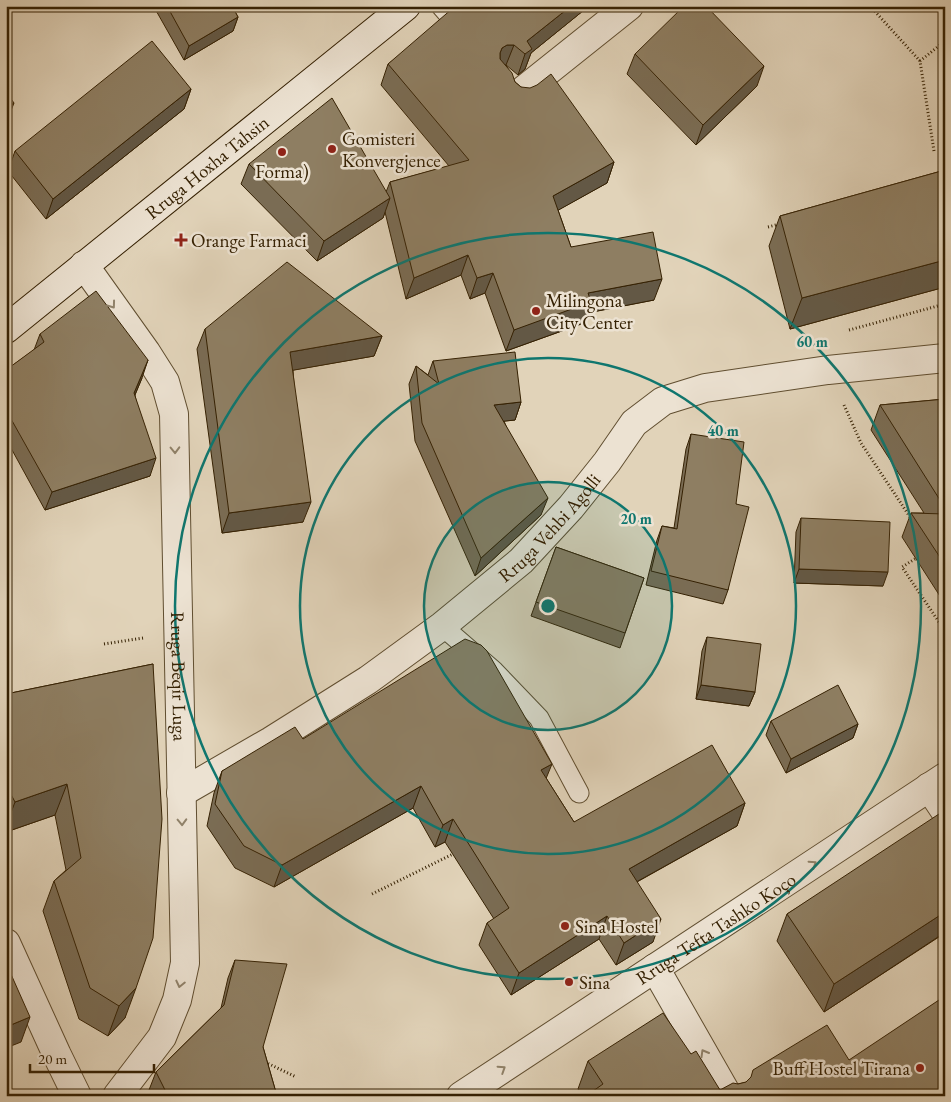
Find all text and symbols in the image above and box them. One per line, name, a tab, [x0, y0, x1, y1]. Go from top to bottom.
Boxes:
street label: Rruga Hoxha Tahsin	[140, 110, 274, 225]
place label: Gomisteri Konvergjence	[342, 126, 441, 173]
marker: Gomisteri Konvergjence	[326, 143, 338, 155]
marker: Forma)	[276, 146, 288, 158]
place label: Forma)	[255, 159, 309, 184]
place label: Orange Farmaci	[191, 228, 307, 253]
marker: Orange Farmaci	[175, 234, 187, 246]
place label: Milingona City Center	[546, 288, 634, 335]
one-way arrow	[106, 299, 115, 309]
marker: Milingona City Center	[530, 305, 542, 317]
text: 60 m	[796, 332, 828, 351]
text: 40 m	[707, 421, 739, 440]
one-way arrow	[170, 446, 180, 454]
street label: Rruga Vehbi Agolli	[493, 468, 606, 588]
text: 20 m	[620, 509, 652, 528]
centre of rings	[539, 597, 557, 615]
street label: Rruga Beqir Luga	[165, 611, 193, 742]
one-way arrow	[177, 818, 188, 826]
one-way arrow	[807, 861, 817, 870]
street label: Rruga Tefta Tashko Koço	[631, 867, 801, 990]
place label: Sina Hostel	[575, 914, 659, 939]
marker: Sina Hostel	[559, 920, 571, 932]
place label: Sina	[579, 970, 611, 995]
marker: Sina	[563, 976, 575, 988]
one-way arrow	[175, 979, 186, 988]
scale bar	[30, 1042, 154, 1074]
text: 20 m	[38, 1049, 67, 1068]
one-way arrow	[700, 1050, 710, 1059]
place label: Buff Hostel Tirana	[773, 1056, 910, 1081]
marker: Buff Hostel Tirana	[914, 1062, 926, 1074]
one-way arrow	[496, 1066, 506, 1075]

